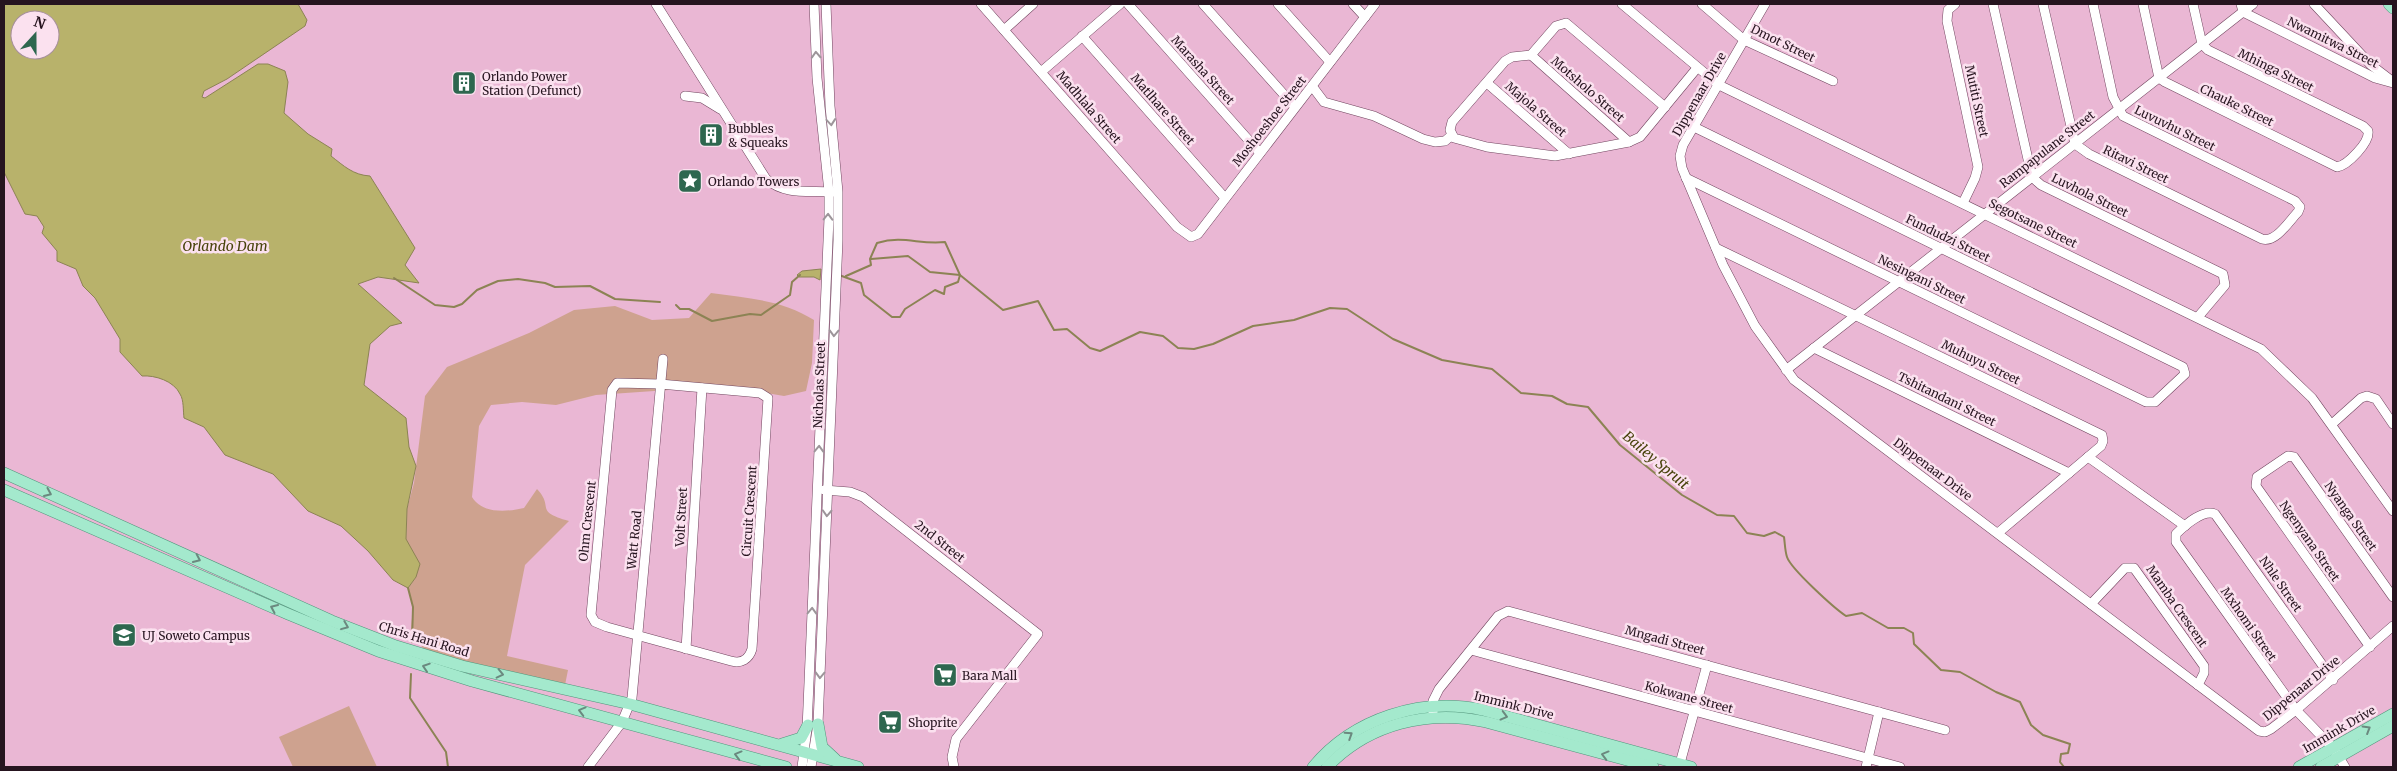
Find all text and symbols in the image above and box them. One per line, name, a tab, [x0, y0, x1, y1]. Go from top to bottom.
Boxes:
north arrow	[10, 10, 60, 60]
text: N	[31, 12, 48, 33]
street label: Nwamitwa Street	[2285, 13, 2381, 71]
street label: Dmot Street	[1748, 21, 1818, 65]
street label: Marasha Street	[1168, 33, 1238, 108]
street label: Mhinga Street	[2236, 45, 2317, 95]
street label: Dippenaar Drive	[1669, 49, 1729, 139]
one-way arrow	[811, 51, 822, 59]
street label: Motsholo Street	[1548, 53, 1628, 125]
street label: Mutiti Street	[1962, 64, 1992, 139]
street label: Madhlala Street	[1053, 68, 1125, 147]
place label: Orlando Power Station (Defunct)	[482, 69, 581, 98]
building icon: Orlando Power Station (Defunct)	[451, 70, 477, 96]
street label: Matlhare Street	[1128, 70, 1198, 148]
street label: Moshoeshoe Street	[1229, 73, 1309, 169]
street label: Majola Street	[1502, 78, 1570, 140]
street label: Chauke Street	[2198, 81, 2277, 129]
street label: Luvuvhu Street	[2132, 102, 2218, 154]
street label: Rampapulane Street	[1996, 107, 2098, 191]
one-way arrow	[826, 119, 837, 127]
place label: Bubbles & Squeaks	[728, 121, 788, 150]
building icon: Bubbles & Squeaks	[698, 122, 724, 148]
street label: Ritavi Street	[2101, 142, 2171, 186]
place icon: Orlando Towers	[677, 168, 703, 194]
street label: Luvhola Street	[2049, 170, 2131, 220]
place label: Orlando Towers	[708, 174, 800, 189]
street label: Segotsane Street	[1986, 195, 2080, 251]
street label: Fundudzi Street	[1903, 211, 1993, 265]
one-way arrow	[823, 213, 834, 221]
water label: Orlando Dam	[182, 237, 268, 255]
street label: Nesingani Street	[1876, 251, 1969, 307]
one-way arrow	[829, 329, 839, 337]
street label: Muhuyu Street	[1939, 336, 2023, 388]
street label: Nicholas Street	[810, 341, 828, 429]
street label: Tshitandani Street	[1895, 369, 1999, 429]
water label: Bailey Spruit	[1619, 427, 1693, 493]
street label: Dippenaar Drive	[1891, 435, 1975, 503]
one-way arrow	[813, 445, 824, 453]
street label: Circuit Crescent	[738, 465, 760, 557]
street label: Nyanga Street	[2322, 478, 2381, 554]
street label: Ohm Crescent	[575, 480, 599, 562]
one-way arrow	[43, 487, 52, 497]
street label: Volt Street	[672, 487, 690, 548]
street label: Ngenyana Street	[2277, 498, 2344, 584]
one-way arrow	[821, 509, 832, 517]
street label: Watt Road	[623, 510, 645, 571]
street label: 2nd Street	[912, 517, 968, 565]
one-way arrow	[192, 552, 201, 563]
street label: Nhle Street	[2256, 553, 2306, 615]
street label: Mamba Crescent	[2143, 562, 2211, 650]
street label: Mxhomi Street	[2218, 584, 2280, 664]
one-way arrow	[270, 604, 279, 615]
one-way arrow	[806, 607, 817, 615]
street label: Chris Hani Road	[377, 618, 471, 660]
one-way arrow	[340, 620, 349, 630]
school or university icon: UJ Soweto Campus	[111, 622, 137, 648]
street label: Mngadi Street	[1624, 622, 1707, 658]
place label: UJ Soweto Campus	[142, 628, 250, 643]
street label: Dippenaar Drive	[2260, 652, 2342, 724]
supermarket icon: Bara Mall	[932, 662, 958, 688]
one-way arrow	[422, 663, 430, 673]
one-way arrow	[495, 668, 504, 679]
place label: Bara Mall	[962, 668, 1017, 683]
one-way arrow	[814, 671, 825, 679]
street label: Kokwane Street	[1643, 678, 1735, 716]
street label: Immink Drive	[1473, 688, 1555, 722]
street label: Immink Drive	[2300, 702, 2378, 756]
one-way arrow	[578, 707, 586, 717]
supermarket icon: Shoprite	[877, 709, 903, 735]
one-way arrow	[1500, 710, 1509, 721]
place label: Shoprite	[908, 715, 957, 730]
one-way arrow	[2362, 726, 2371, 736]
one-way arrow	[1343, 732, 1353, 741]
one-way arrow	[734, 750, 743, 761]
one-way arrow	[1602, 750, 1610, 760]

